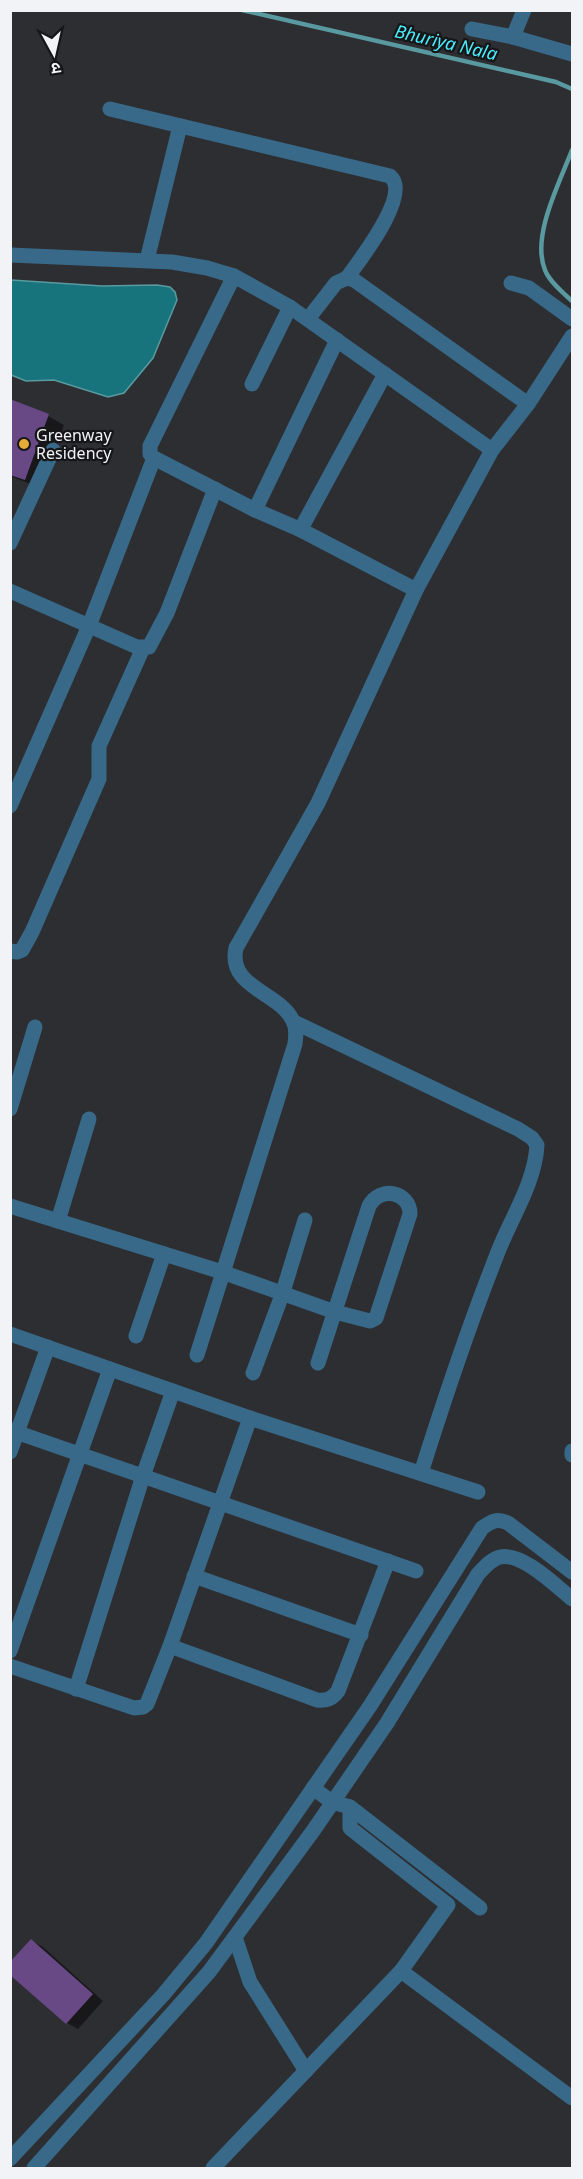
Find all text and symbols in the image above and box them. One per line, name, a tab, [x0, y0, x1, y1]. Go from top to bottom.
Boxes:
water label: Bhuriya Nala	[393, 19, 500, 65]
north arrow	[24, 24, 84, 84]
text: उ	[49, 57, 62, 80]
place label: Greenway Residency	[36, 424, 112, 464]
marker: Greenway Residency	[17, 437, 31, 451]

